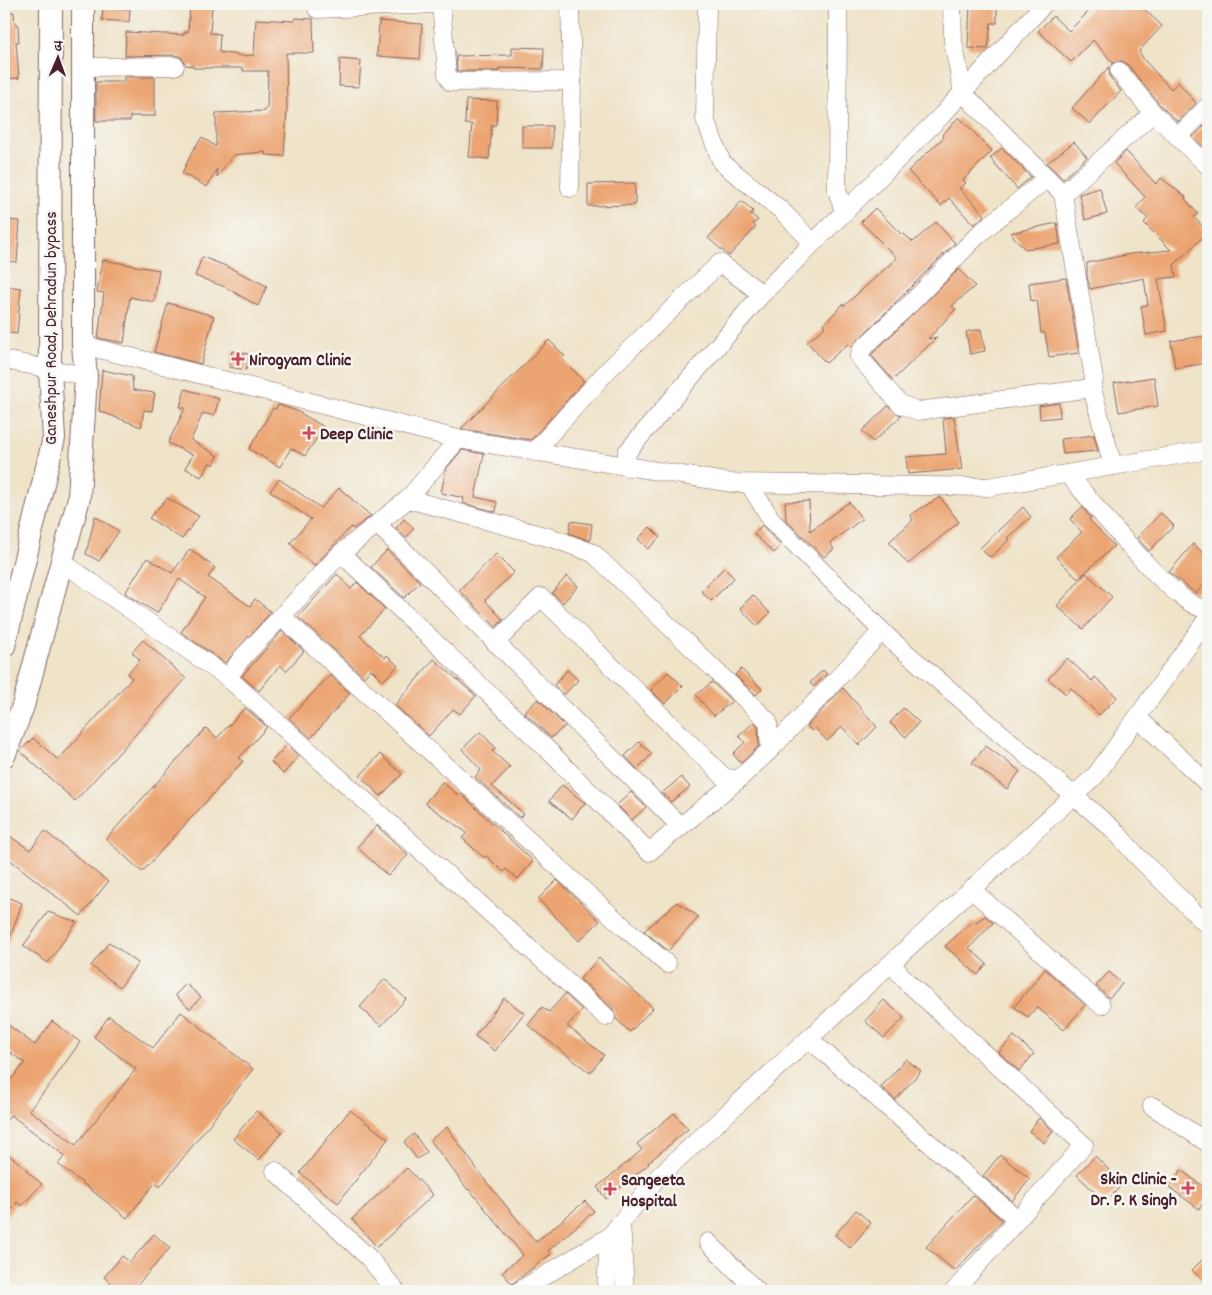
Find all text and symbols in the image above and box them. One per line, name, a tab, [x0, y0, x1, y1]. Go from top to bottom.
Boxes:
north arrow	[32, 32, 82, 82]
text: उ	[53, 37, 64, 57]
street label: Ganeshpur Road, Dehradun bypass	[40, 211, 65, 445]
place label: Nirogyam Clinic	[249, 349, 351, 374]
marker: Nirogyam Clinic	[231, 352, 245, 366]
place label: Deep Clinic	[320, 423, 393, 448]
marker: Deep Clinic	[302, 426, 316, 440]
place label: Skin Clinic - Dr. P. K Singh	[1091, 1168, 1177, 1214]
place label: Sangeeta Hospital	[621, 1169, 685, 1215]
marker: Skin Clinic - Dr. P. K Singh	[1181, 1181, 1195, 1195]
marker: Sangeeta Hospital	[603, 1182, 617, 1196]

